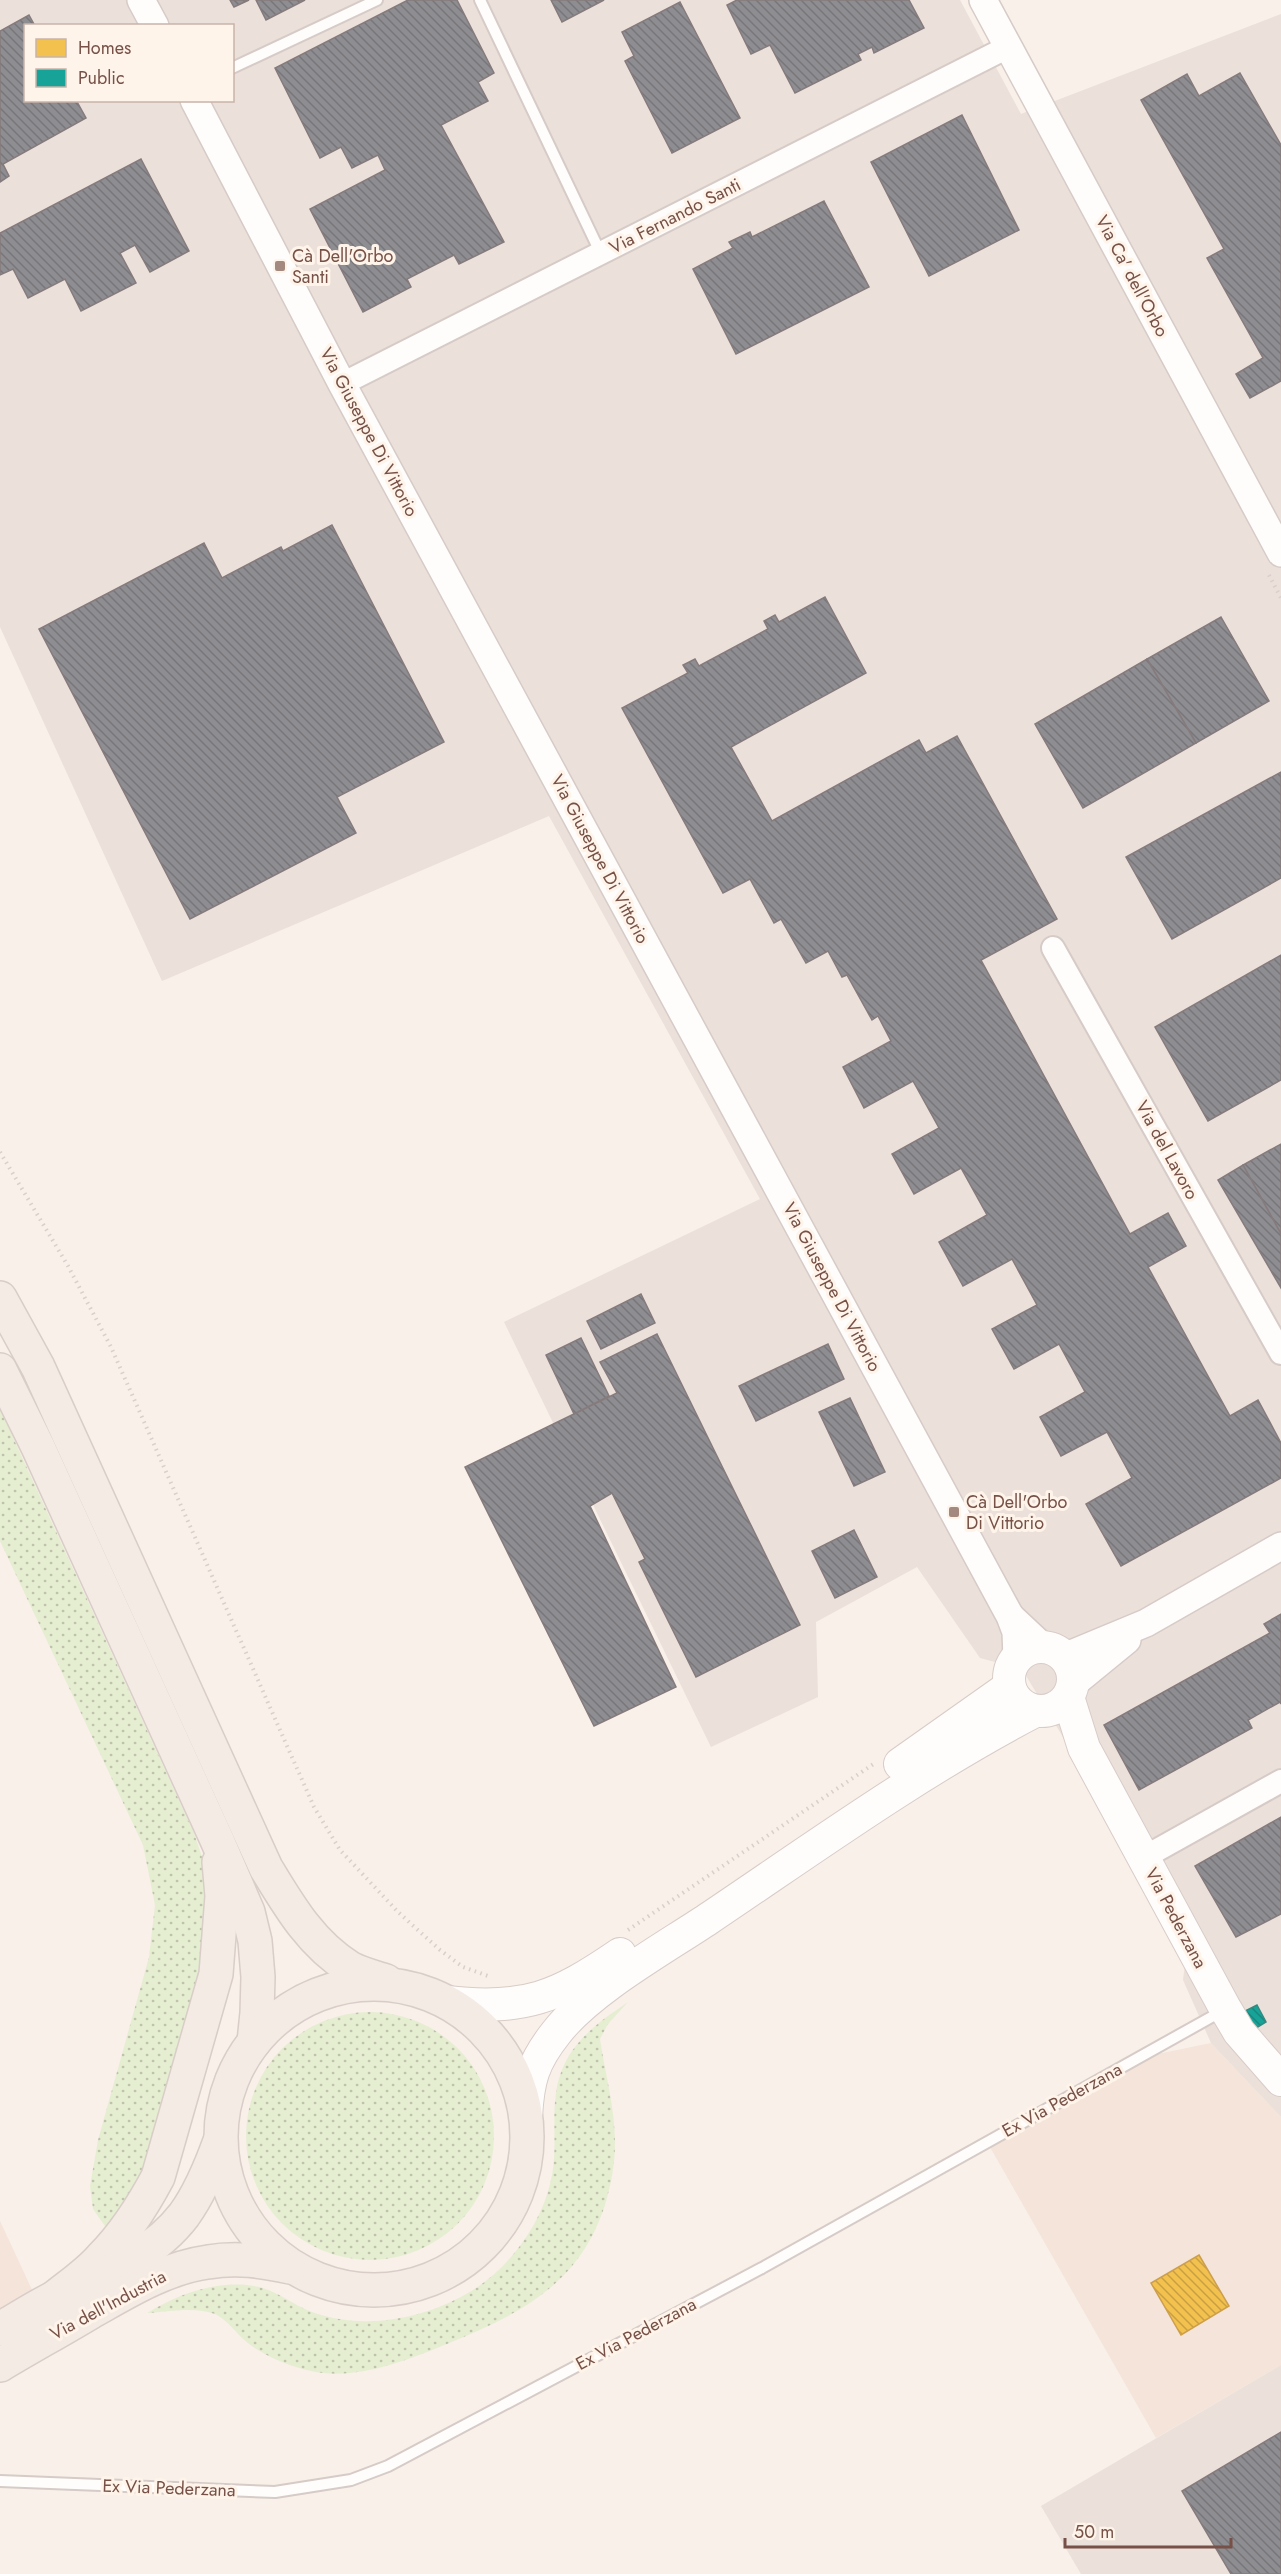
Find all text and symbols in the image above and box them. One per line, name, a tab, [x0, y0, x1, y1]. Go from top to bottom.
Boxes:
legend	[24, 24, 234, 102]
text: Homes	[78, 35, 131, 61]
text: Public	[78, 65, 125, 91]
street label: Via Fernando Santi	[605, 172, 745, 260]
street label: Via Ca' dell'Orbo	[1089, 211, 1175, 342]
place label: Cà Dell'Orbo Santi	[292, 243, 393, 290]
marker: Cà Dell'Orbo Santi	[273, 259, 287, 273]
street label: Via Giuseppe Di Vittorio	[313, 343, 425, 521]
street label: Via Giuseppe Di Vittorio	[544, 770, 656, 948]
street label: Via del Lavoro	[1129, 1096, 1205, 1204]
street label: Via Giuseppe Di Vittorio	[776, 1198, 888, 1376]
place label: Cà Dell'Orbo Di Vittorio	[966, 1489, 1067, 1536]
marker: Cà Dell'Orbo Di Vittorio	[947, 1505, 961, 1519]
street label: Via Pederzana	[1139, 1863, 1213, 1973]
street label: Ex Via Pederzana	[997, 2056, 1127, 2144]
street label: Via dell'Industria	[45, 2263, 171, 2347]
street label: Ex Via Pederzana	[571, 2291, 701, 2377]
street label: Ex Via Pederzana	[102, 2473, 236, 2503]
scale bar	[1065, 2511, 1232, 2549]
text: 50 m	[1074, 2519, 1114, 2545]

